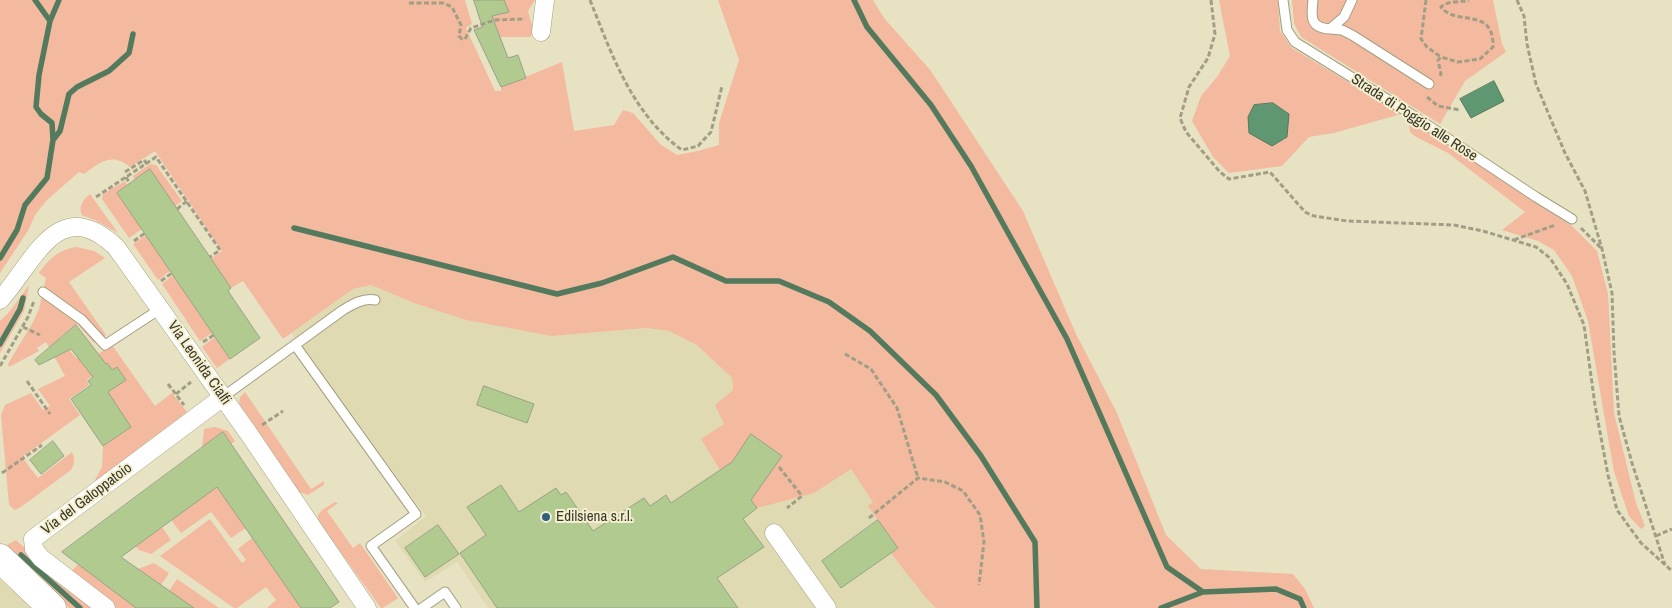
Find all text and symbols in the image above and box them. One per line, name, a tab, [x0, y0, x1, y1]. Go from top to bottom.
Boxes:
street label: Strada di Poggio alle Rose	[1347, 70, 1481, 166]
street label: Via Leonida Cialfi	[163, 318, 235, 408]
street label: Via del Galoppatoio	[38, 459, 136, 539]
place label: Edilsiena s.r.l.	[556, 508, 633, 526]
marker: Edilsiena s.r.l.	[540, 511, 552, 523]

